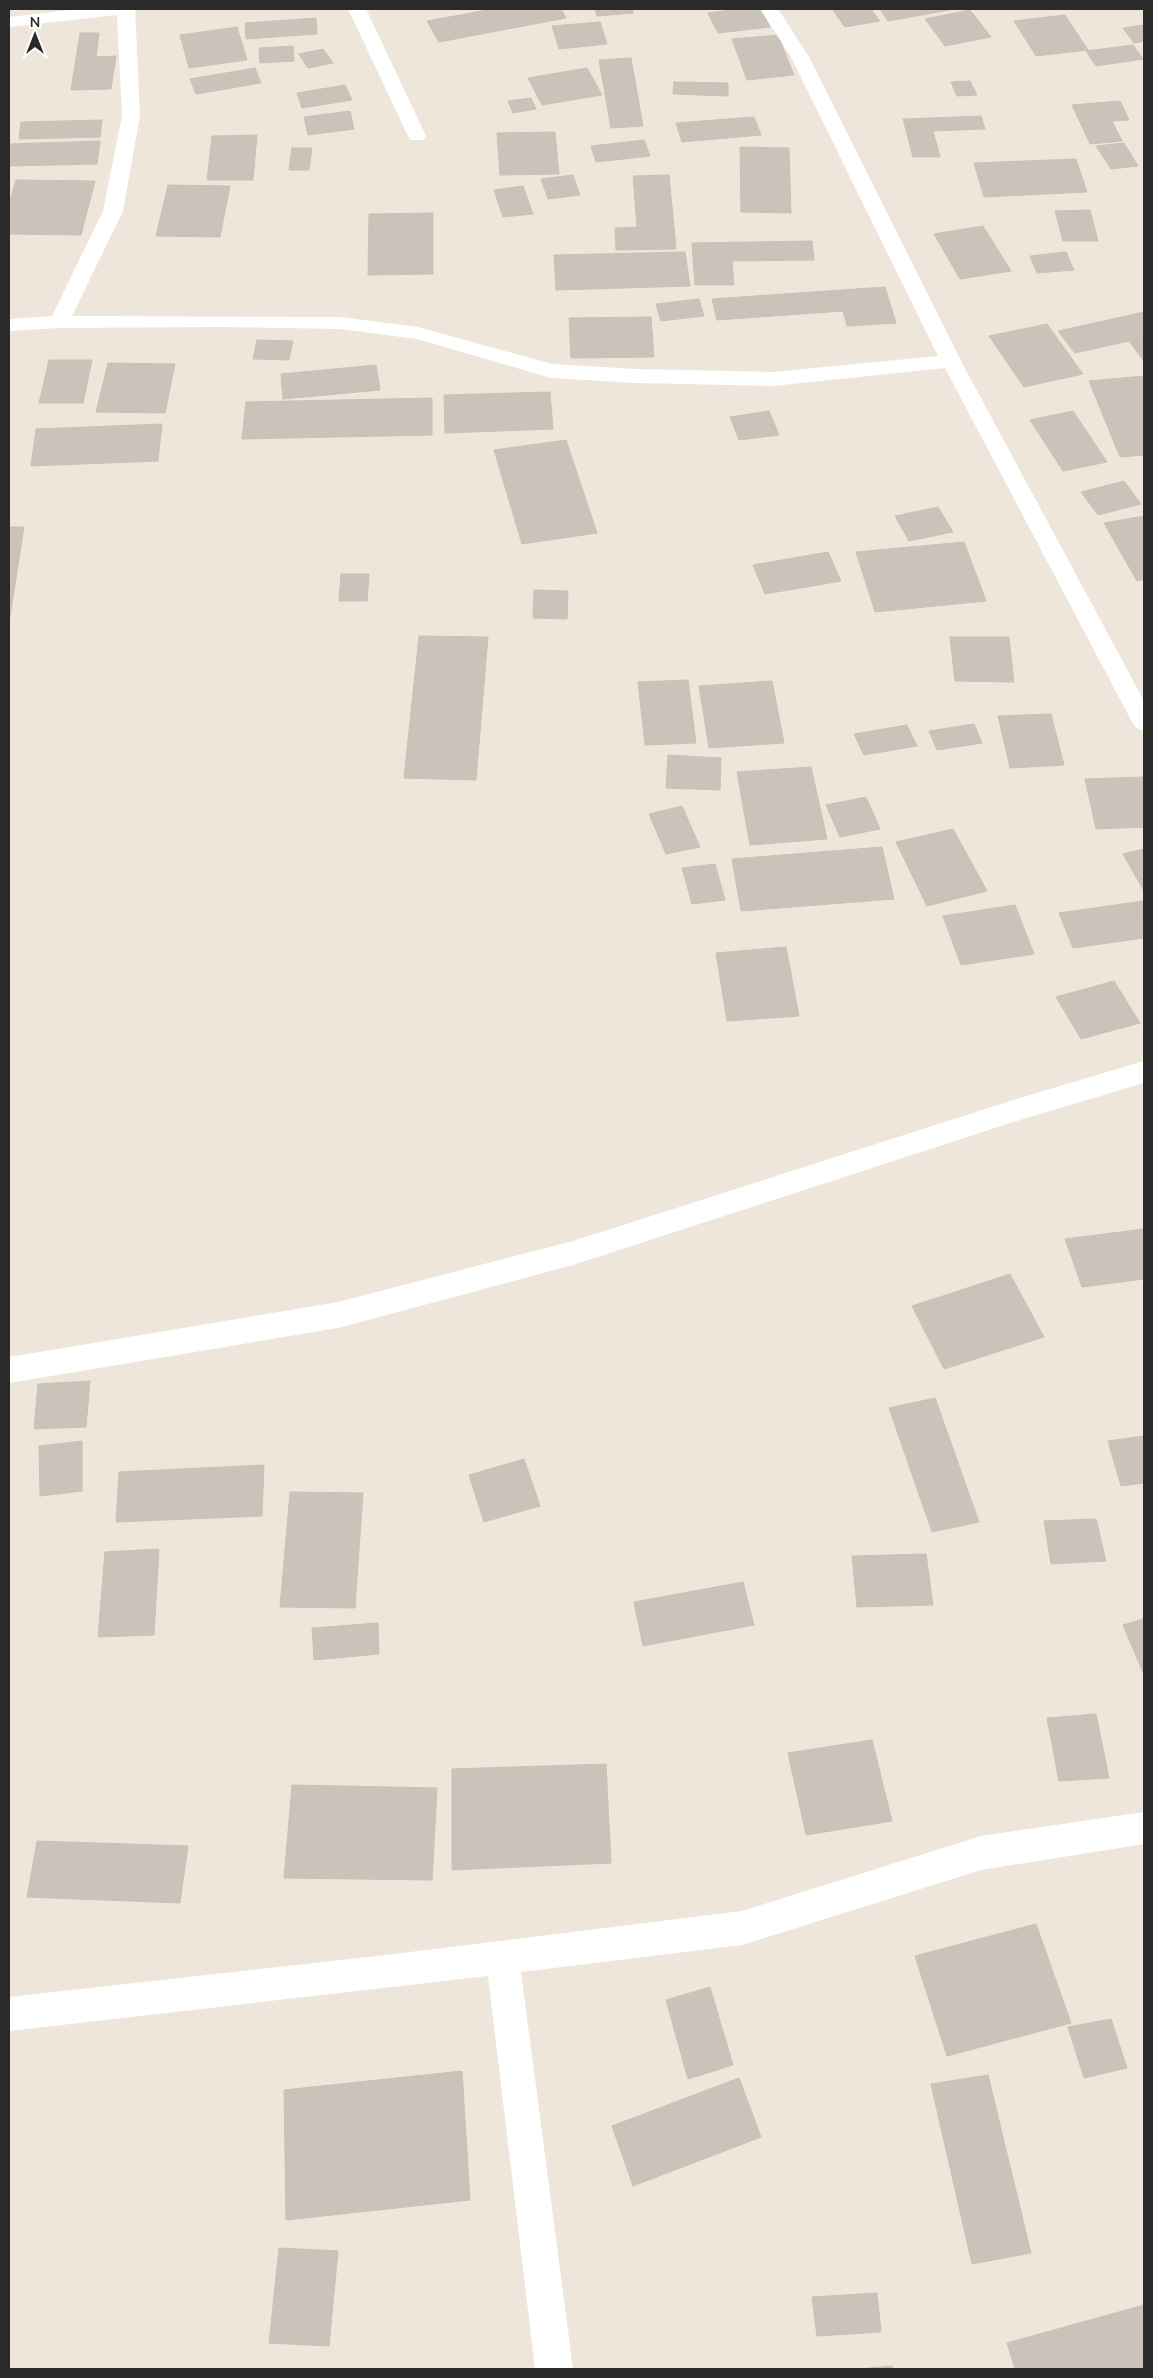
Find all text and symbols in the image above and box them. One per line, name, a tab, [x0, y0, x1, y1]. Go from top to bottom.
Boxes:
north arrow	[10, 10, 60, 60]
text: N	[30, 13, 40, 32]

